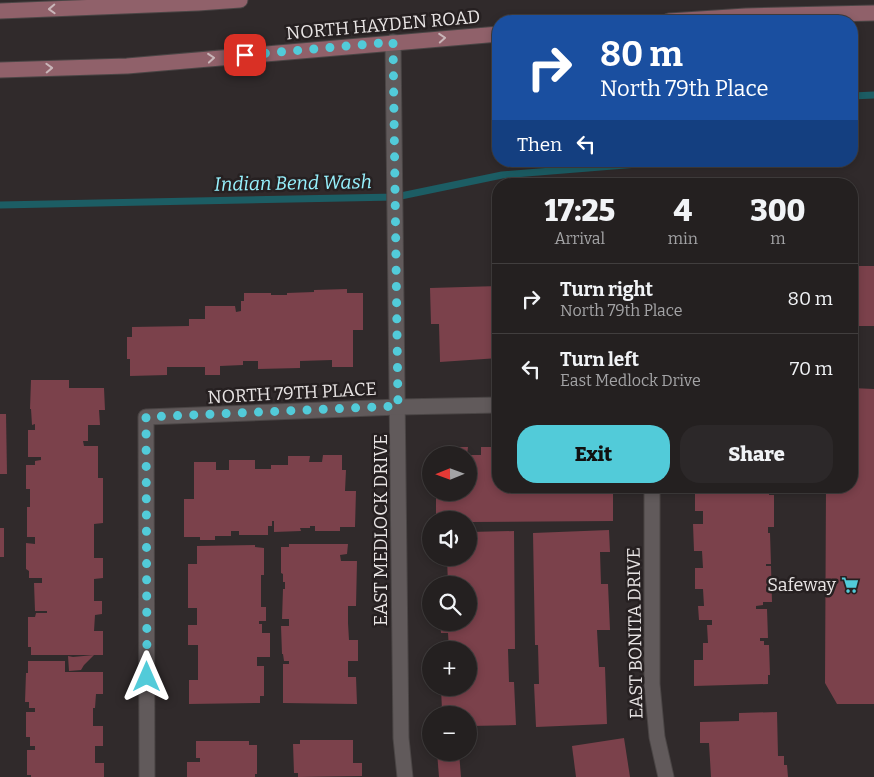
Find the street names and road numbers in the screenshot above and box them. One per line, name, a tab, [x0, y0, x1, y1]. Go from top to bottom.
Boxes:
street label: NORTH HAYDEN ROAD	[285, 6, 481, 44]
street label: NORTH 79TH PLACE	[207, 378, 377, 408]
street label: EAST MEDLOCK DRIVE	[370, 434, 392, 626]
street label: EAST BONITA DRIVE	[623, 547, 647, 719]

